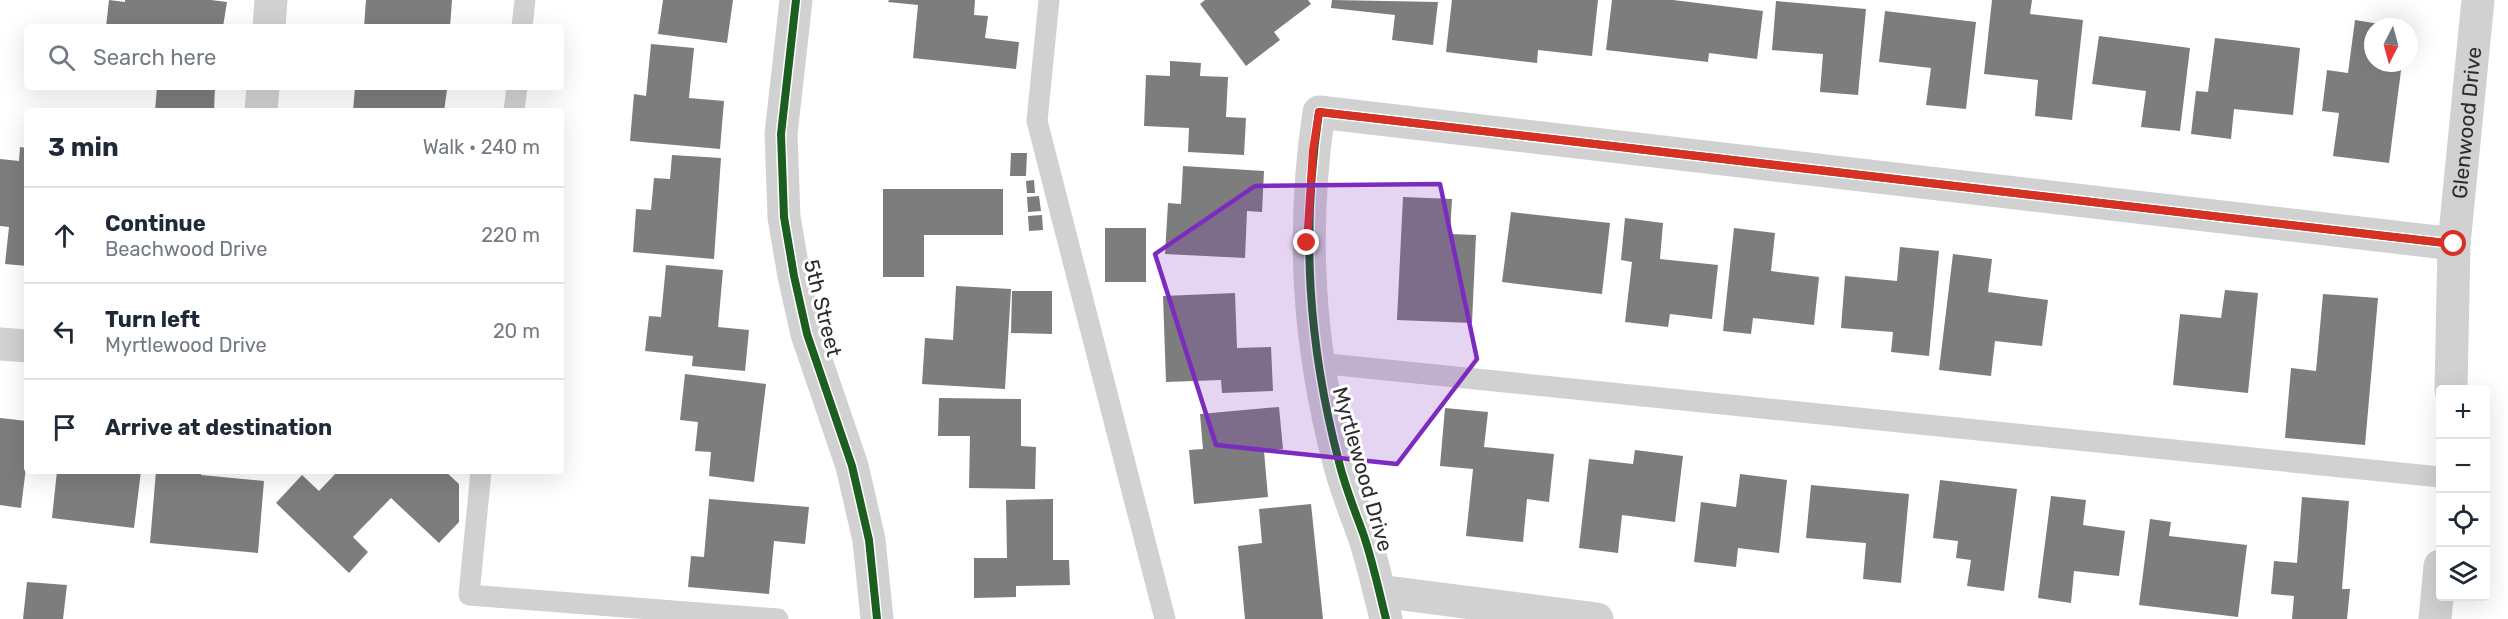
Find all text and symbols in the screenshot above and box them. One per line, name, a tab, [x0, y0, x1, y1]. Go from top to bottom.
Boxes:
north arrow	[2364, 18, 2418, 72]
search box	[24, 24, 564, 90]
icon: search	[45, 41, 78, 74]
text: Search here	[93, 44, 216, 71]
street label: Glenwood Drive	[2446, 45, 2486, 200]
text: 3 min	[48, 132, 119, 163]
text: Walk · 240 m	[423, 135, 540, 159]
text: Continue	[105, 210, 206, 237]
icon: ahead	[48, 219, 81, 252]
text: 220 m	[481, 223, 540, 247]
route end	[1293, 229, 1319, 255]
route start	[2440, 230, 2466, 256]
text: Beachwood Drive	[105, 237, 267, 261]
street label: 5th Street	[799, 257, 847, 359]
text: Turn left	[105, 306, 200, 333]
icon: left	[48, 315, 81, 348]
text: 20 m	[493, 319, 540, 343]
text: Myrtlewood Drive	[105, 333, 267, 357]
street label: Myrtlewood Drive	[1328, 384, 1398, 554]
map controls	[2436, 385, 2490, 601]
button: +	[2436, 385, 2490, 439]
icon: arrive	[48, 411, 81, 444]
text: Arrive at destination	[105, 414, 332, 441]
button: −	[2436, 439, 2490, 493]
button: locate	[2436, 493, 2490, 547]
button: layers	[2436, 547, 2490, 601]

